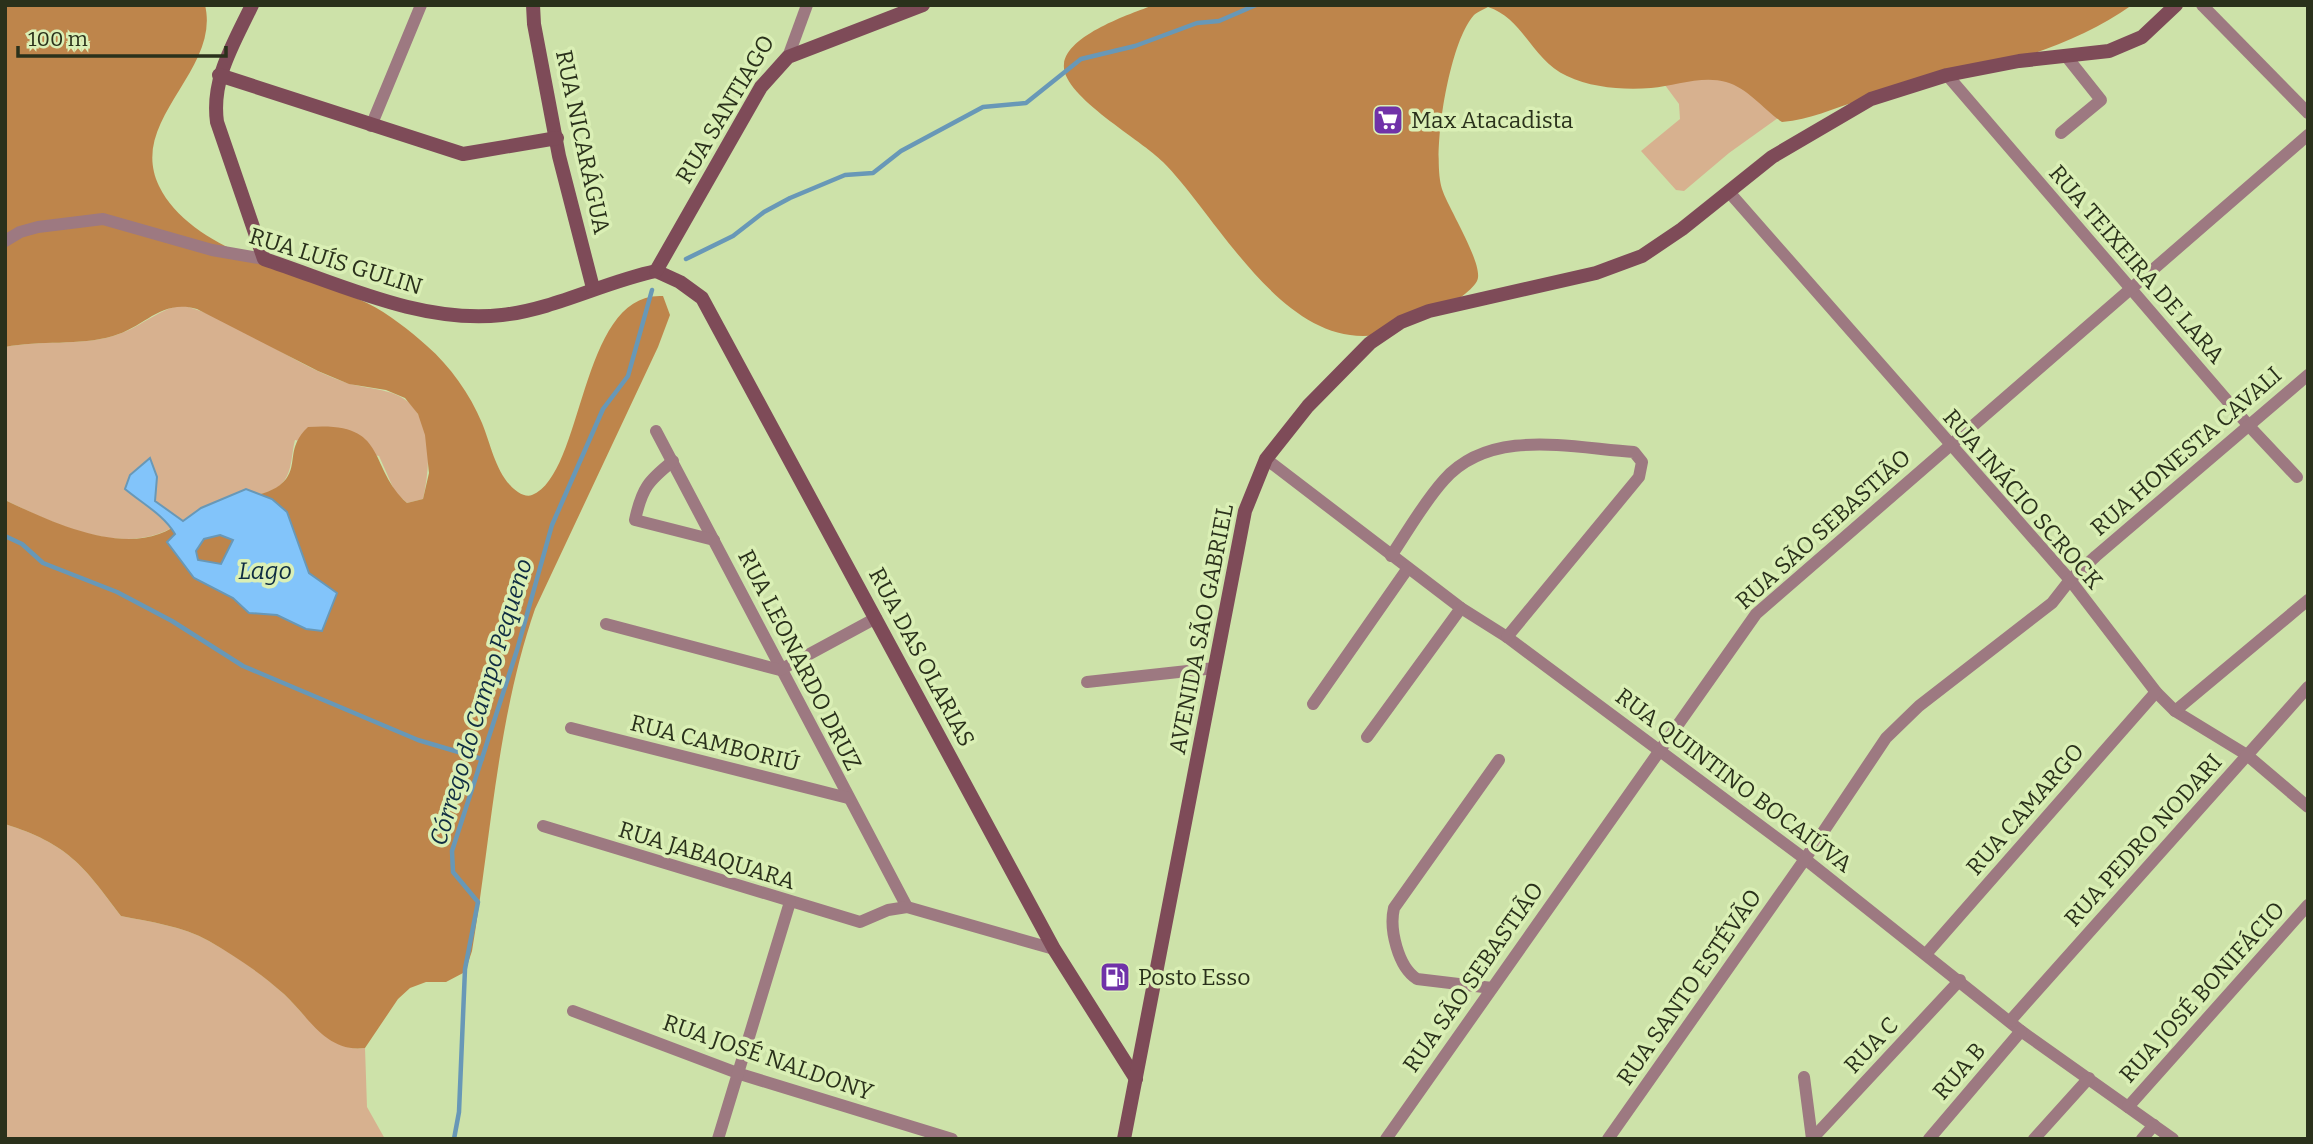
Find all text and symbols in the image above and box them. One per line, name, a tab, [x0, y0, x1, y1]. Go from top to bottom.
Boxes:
scale bar	[18, 14, 226, 58]
text: 100 m	[28, 26, 88, 52]
street label: RUA SANTIAGO	[670, 30, 780, 188]
street label: RUA NICARÁGUA	[550, 47, 616, 237]
supermarket icon: Max Atacadista	[1371, 103, 1405, 137]
place label: Max Atacadista	[1411, 106, 1574, 134]
street label: RUA TEIXEIRA DE LARA	[2043, 159, 2231, 370]
street label: RUA LUÍS GULIN	[246, 221, 426, 301]
street label: RUA HONESTA CAVALI	[2085, 361, 2287, 541]
street label: RUA INÁCIO SCROCK	[1937, 403, 2109, 595]
street label: RUA SÃO SEBASTIÃO	[1730, 443, 1916, 615]
street label: AVENIDA SÃO GABRIEL	[1163, 501, 1239, 756]
street label: RUA LEONARDO DRUZ	[732, 545, 868, 775]
water label: Córrego do Campo Pequeno	[424, 555, 538, 849]
water label: Lago	[238, 557, 292, 585]
street label: RUA DAS OLARIAS	[863, 563, 981, 751]
street label: RUA QUINTINO BOCAIÚVA	[1610, 682, 1858, 879]
street label: RUA CAMBORIÚ	[627, 708, 803, 778]
street label: RUA CAMARGO	[1960, 737, 2090, 881]
street label: RUA PEDRO NODARI	[2058, 748, 2228, 932]
street label: RUA JABAQUARA	[615, 815, 799, 895]
street label: RUA SÃO SEBASTIÃO	[1397, 877, 1549, 1077]
street label: RUA SANTO ESTÉVÃO	[1611, 884, 1767, 1090]
street label: RUA JOSÉ BONIFÁCIO	[2113, 896, 2291, 1088]
fuel station icon: Posto Esso	[1098, 960, 1132, 994]
place label: Posto Esso	[1138, 963, 1250, 991]
street label: RUA JOSÉ NALDONY	[659, 1008, 877, 1106]
street label: RUA C	[1838, 1011, 1904, 1079]
street label: RUA B	[1927, 1037, 1991, 1105]

